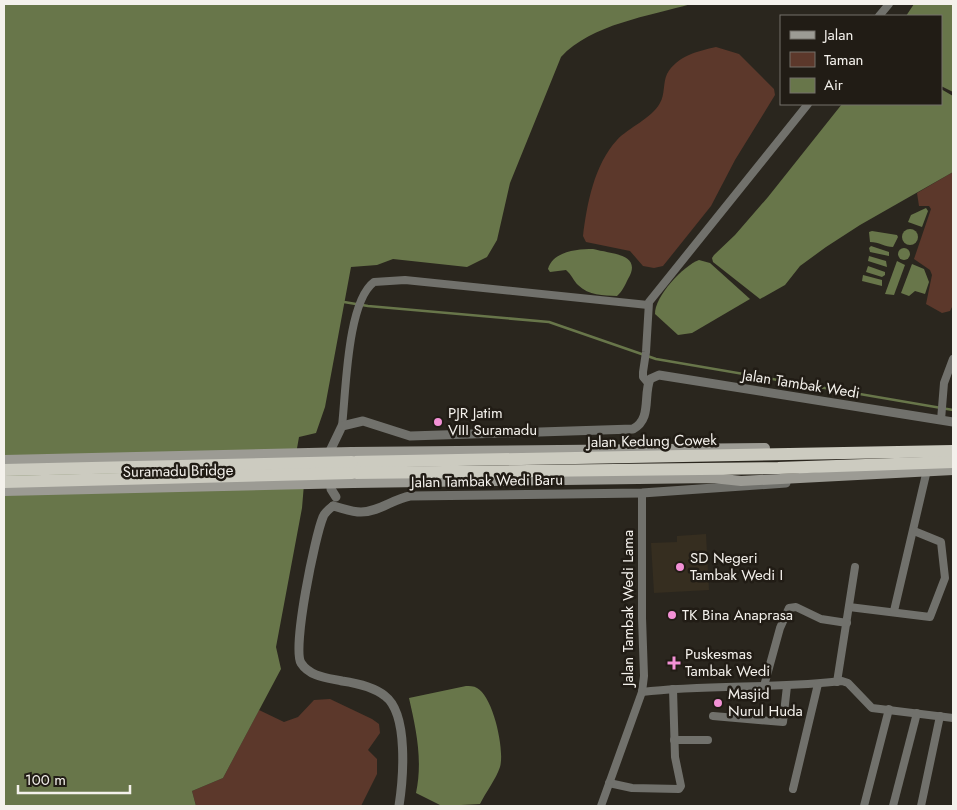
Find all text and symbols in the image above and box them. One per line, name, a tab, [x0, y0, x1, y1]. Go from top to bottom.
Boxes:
legend	[780, 15, 942, 105]
text: Jalan	[822, 24, 853, 46]
text: Taman	[824, 49, 863, 71]
text: Air	[824, 74, 844, 96]
street label: Jalan Tambak Wedi	[739, 364, 861, 404]
place label: PJR Jatim VIII Suramadu	[448, 402, 537, 441]
marker: PJR Jatim VIII Suramadu	[432, 416, 444, 428]
street label: Jalan Kedung Cowek	[585, 429, 717, 453]
street label: Suramadu Bridge	[123, 459, 234, 483]
street label: Jalan Tambak Wedi Baru	[409, 469, 563, 493]
street label: Jalan Tambak Wedi Lama	[617, 530, 639, 688]
place label: SD Negeri Tambak Wedi I	[690, 547, 783, 586]
marker: SD Negeri Tambak Wedi I	[674, 561, 686, 573]
place label: TK Bina Anaprasa	[682, 604, 793, 626]
marker: TK Bina Anaprasa	[666, 609, 678, 621]
place label: Puskesmas Tambak Wedi	[685, 643, 770, 682]
marker: Puskesmas Tambak Wedi	[667, 656, 681, 670]
place label: Masjid Nurul Huda	[728, 683, 803, 722]
marker: Masjid Nurul Huda	[712, 697, 724, 709]
scale bar	[18, 762, 130, 794]
text: 100 m	[25, 769, 66, 791]

